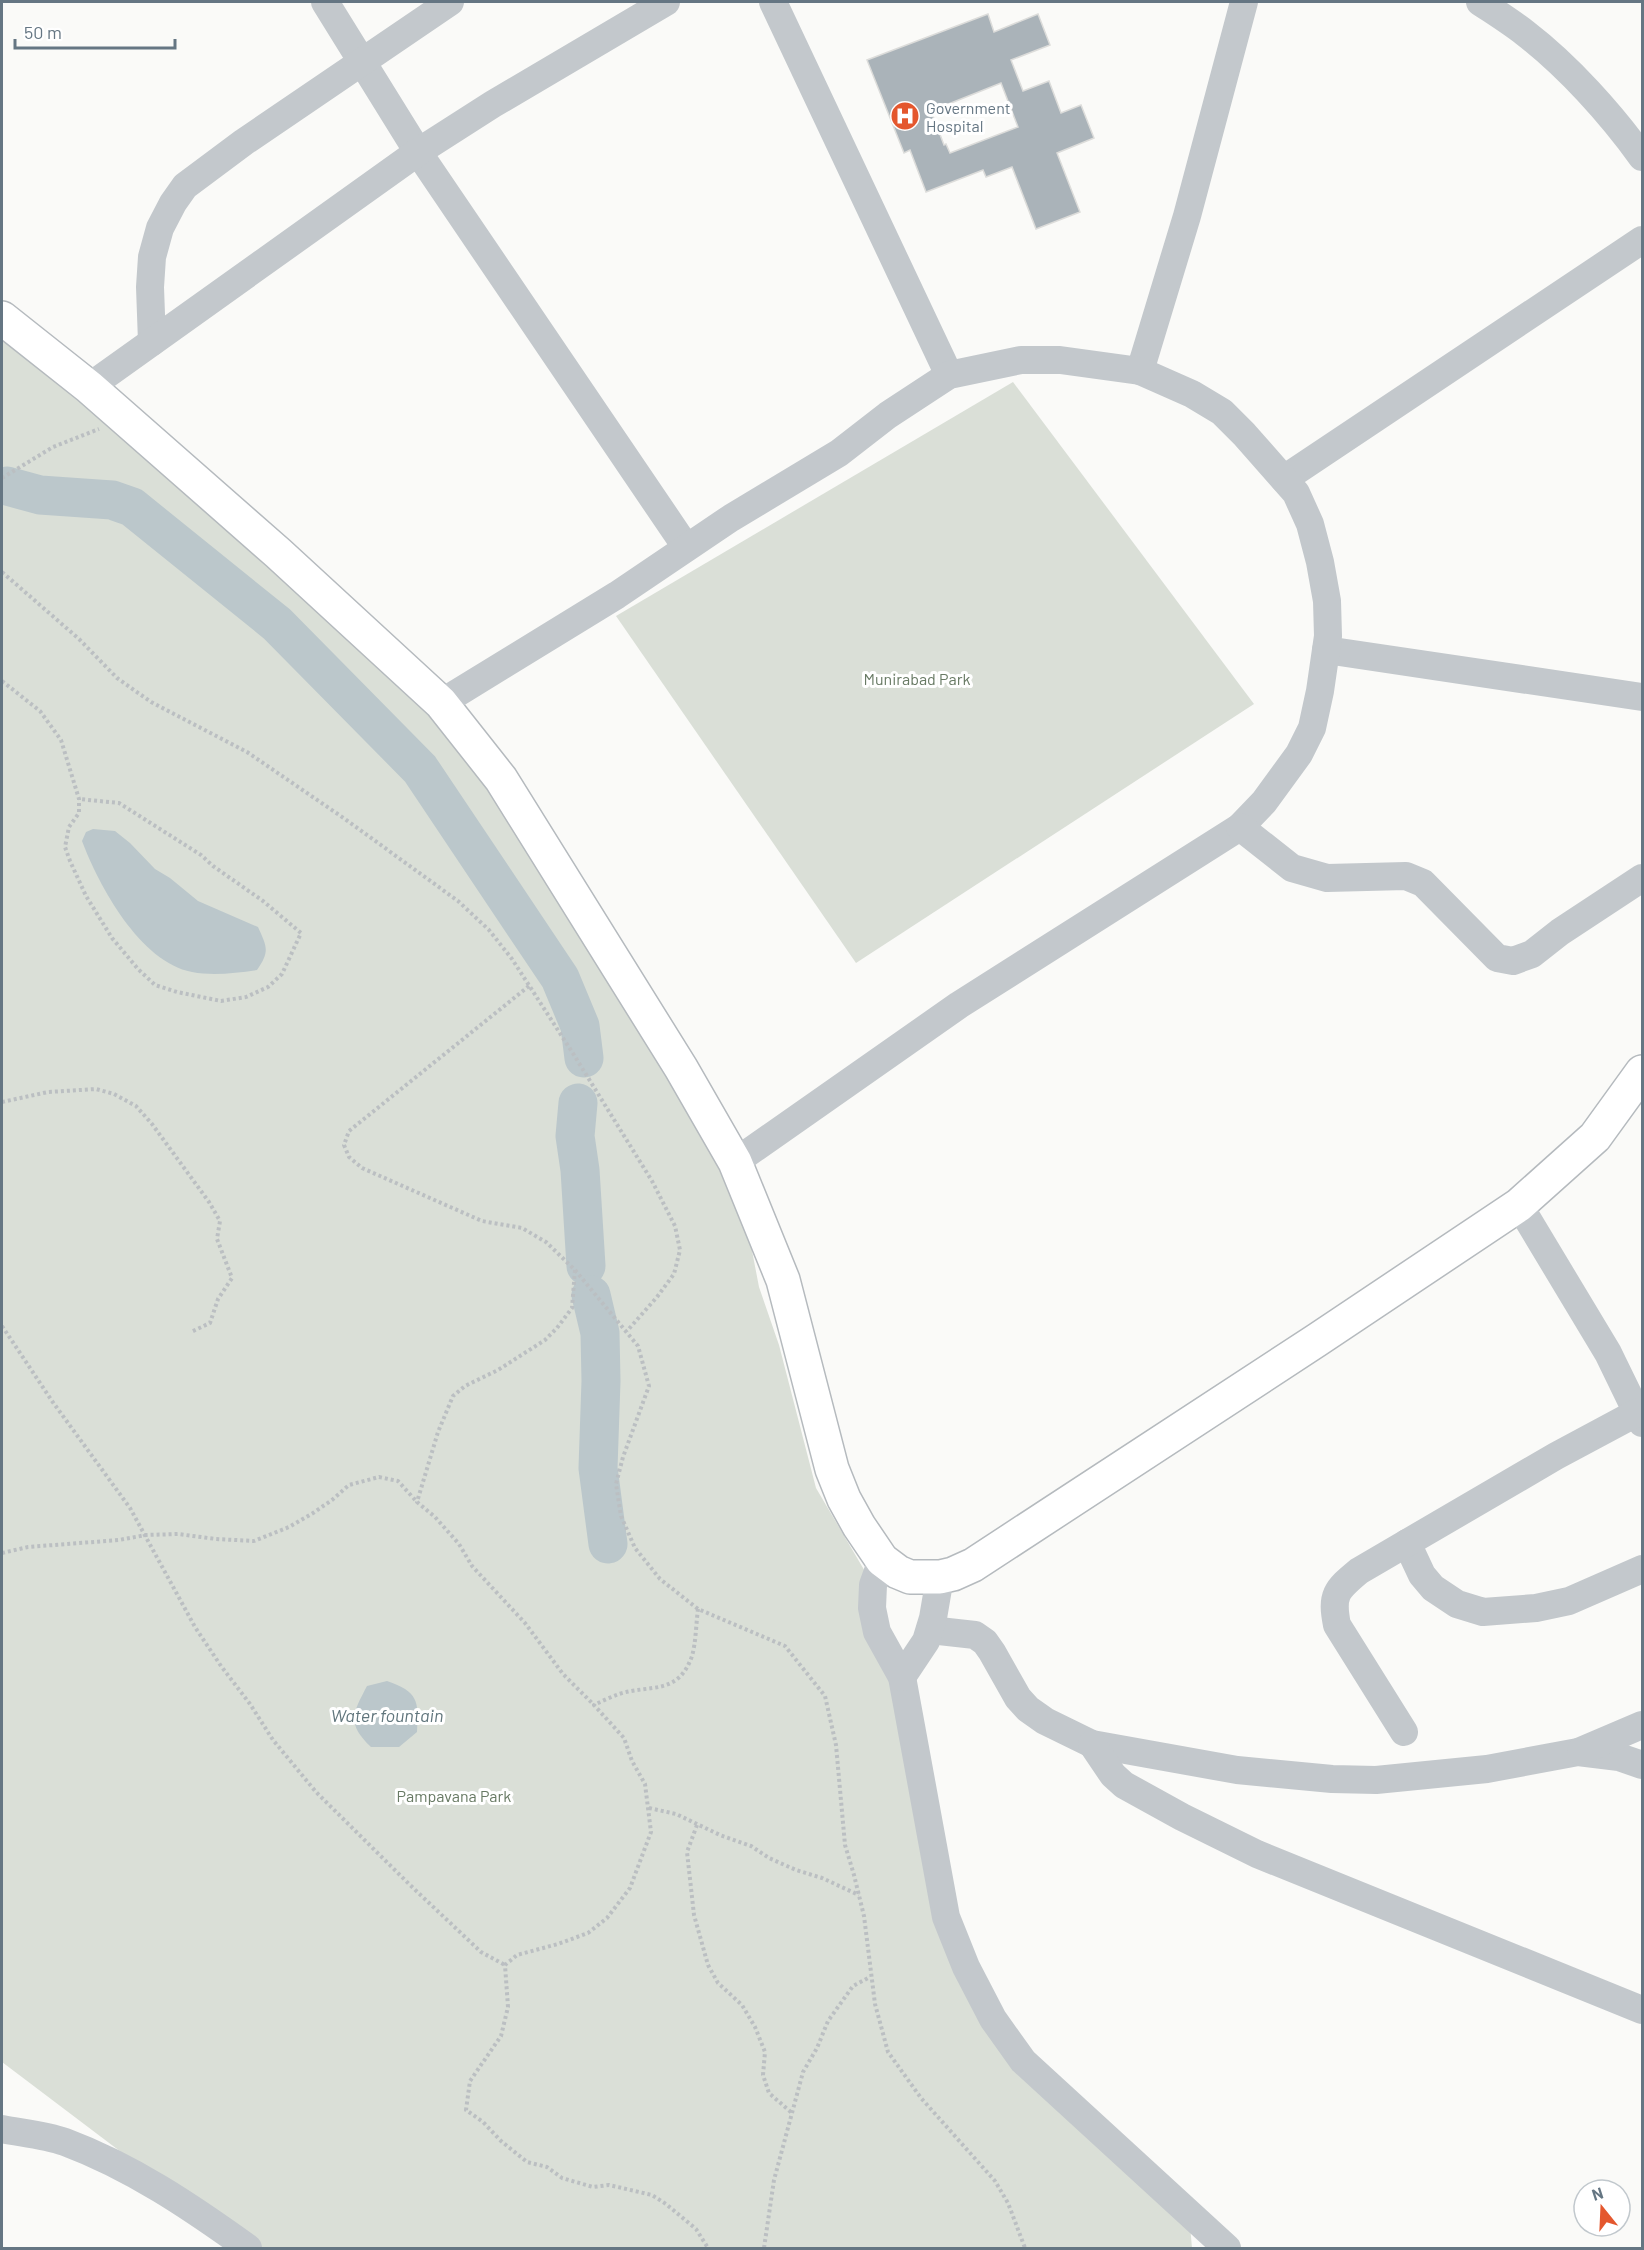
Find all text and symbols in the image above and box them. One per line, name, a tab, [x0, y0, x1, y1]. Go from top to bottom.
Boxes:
scale bar	[15, 12, 176, 50]
text: 50 m	[24, 21, 62, 43]
place label: Government Hospital	[926, 98, 1011, 135]
hospital icon: Government Hospital	[889, 100, 921, 132]
park label: Munirabad Park	[864, 669, 970, 688]
water label: Water fountain	[331, 1704, 443, 1726]
park label: Pampavana Park	[397, 1786, 511, 1805]
north arrow	[1572, 2178, 1632, 2238]
text: N	[1589, 2183, 1605, 2204]

